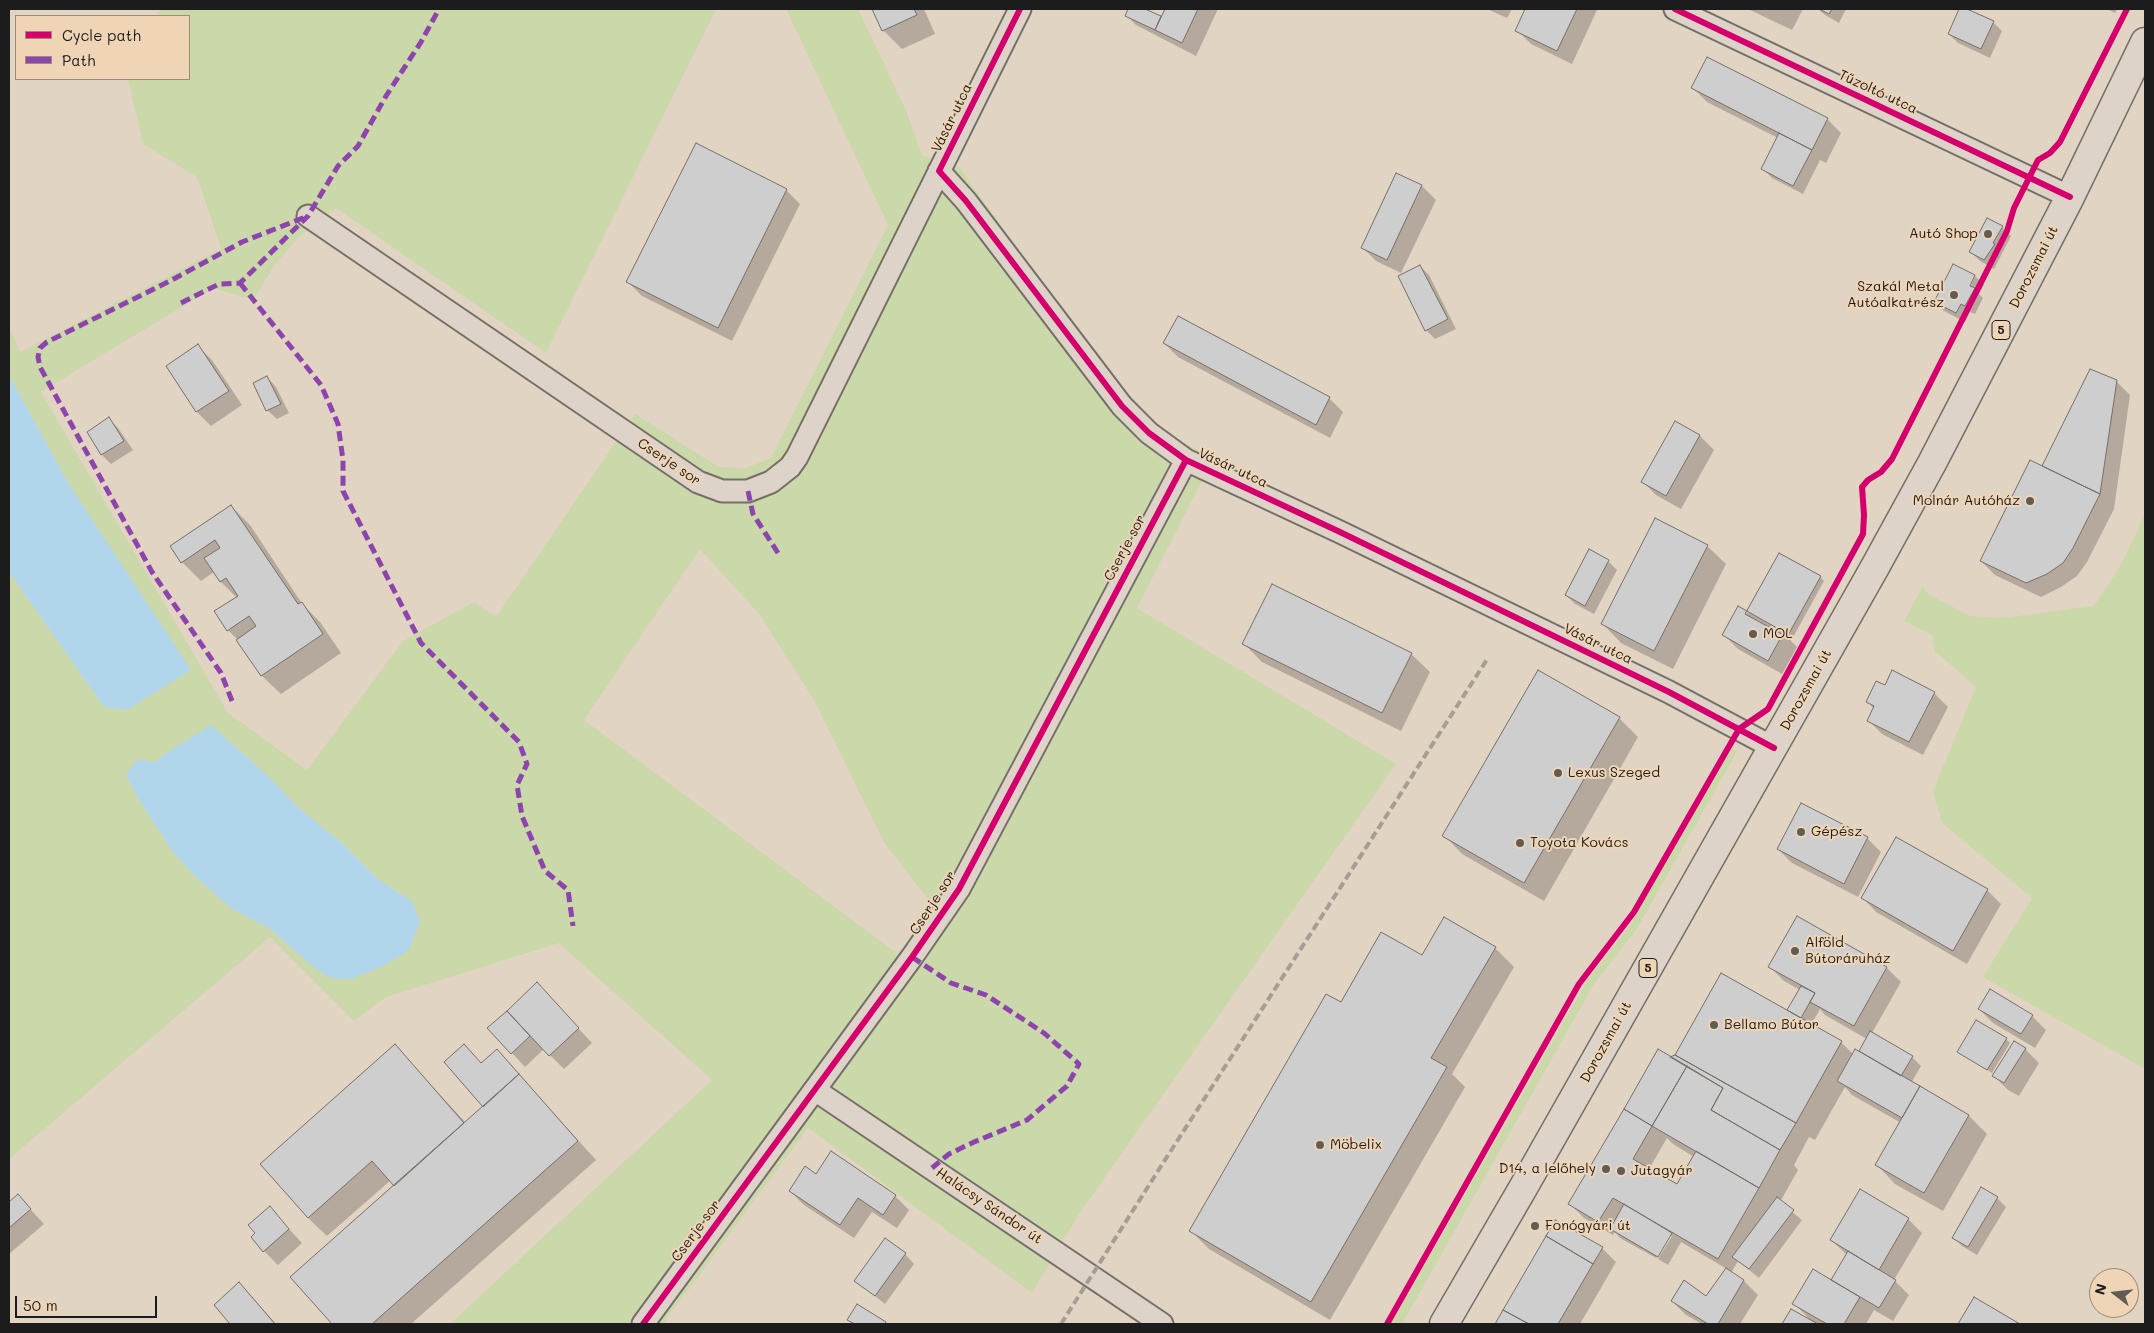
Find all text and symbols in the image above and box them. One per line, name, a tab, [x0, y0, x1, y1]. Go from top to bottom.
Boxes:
legend	[15, 15, 190, 80]
text: Cycle path	[62, 25, 141, 45]
text: Path	[62, 50, 96, 70]
street label: Tűzoltó utca	[1836, 66, 1920, 118]
street label: Vásár utca	[928, 81, 976, 155]
street label: Dorozsmai út	[2006, 223, 2062, 311]
place label: Autó Shop	[1909, 226, 1978, 242]
marker: Autó Shop	[1982, 228, 1994, 240]
place label: Szakál Metal Autóalkatrész	[1847, 279, 1944, 312]
marker: Szakál Metal Autóalkatrész	[1948, 289, 1960, 301]
road number: 5	[1992, 320, 2010, 340]
street label: Cserje sor	[634, 435, 704, 489]
street label: Vásár utca	[1196, 445, 1270, 491]
place label: Molnár Autóház	[1913, 493, 2020, 509]
marker: Molnár Autóház	[2024, 495, 2036, 507]
street label: Cserje sor	[1101, 512, 1149, 584]
street label: Vásár utca	[1561, 620, 1635, 668]
place label: MOL	[1763, 626, 1793, 642]
marker: MOL	[1747, 628, 1759, 640]
street label: Dorozsmai út	[1777, 646, 1835, 734]
place label: Lexus Szeged	[1568, 765, 1660, 781]
marker: Lexus Szeged	[1552, 767, 1564, 779]
place label: Gépész	[1811, 824, 1862, 840]
marker: Gépész	[1795, 826, 1807, 838]
place label: Toyota Kovács	[1530, 835, 1628, 851]
marker: Toyota Kovács	[1514, 837, 1526, 849]
street label: Cserje sor	[906, 868, 960, 938]
place label: Alföld Bútoráruház	[1805, 935, 1891, 968]
marker: Alföld Bútoráruház	[1789, 945, 1801, 957]
road number: 5	[1639, 958, 1657, 978]
street label: Dorozsmai út	[1577, 998, 1635, 1086]
place label: Bellamo Bútor	[1724, 1017, 1819, 1033]
marker: Bellamo Bútor	[1708, 1019, 1720, 1031]
place label: Möbelix	[1330, 1137, 1382, 1153]
marker: Möbelix	[1314, 1139, 1326, 1151]
place label: D14, a lelőhely	[1499, 1161, 1596, 1177]
marker: D14, a lelőhely	[1600, 1163, 1612, 1175]
place label: Jutagyár	[1631, 1163, 1692, 1179]
street label: Halácsy Sándor út	[933, 1164, 1045, 1248]
marker: Jutagyár	[1615, 1165, 1627, 1177]
street label: Cserje sor	[668, 1197, 724, 1265]
place label: Fonógyári út	[1545, 1218, 1631, 1234]
marker: Fonógyári út	[1529, 1220, 1541, 1232]
north arrow	[2089, 1268, 2139, 1318]
text: N	[2089, 1281, 2111, 1297]
scale bar	[18, 1286, 160, 1318]
text: 50 m	[23, 1295, 58, 1315]

